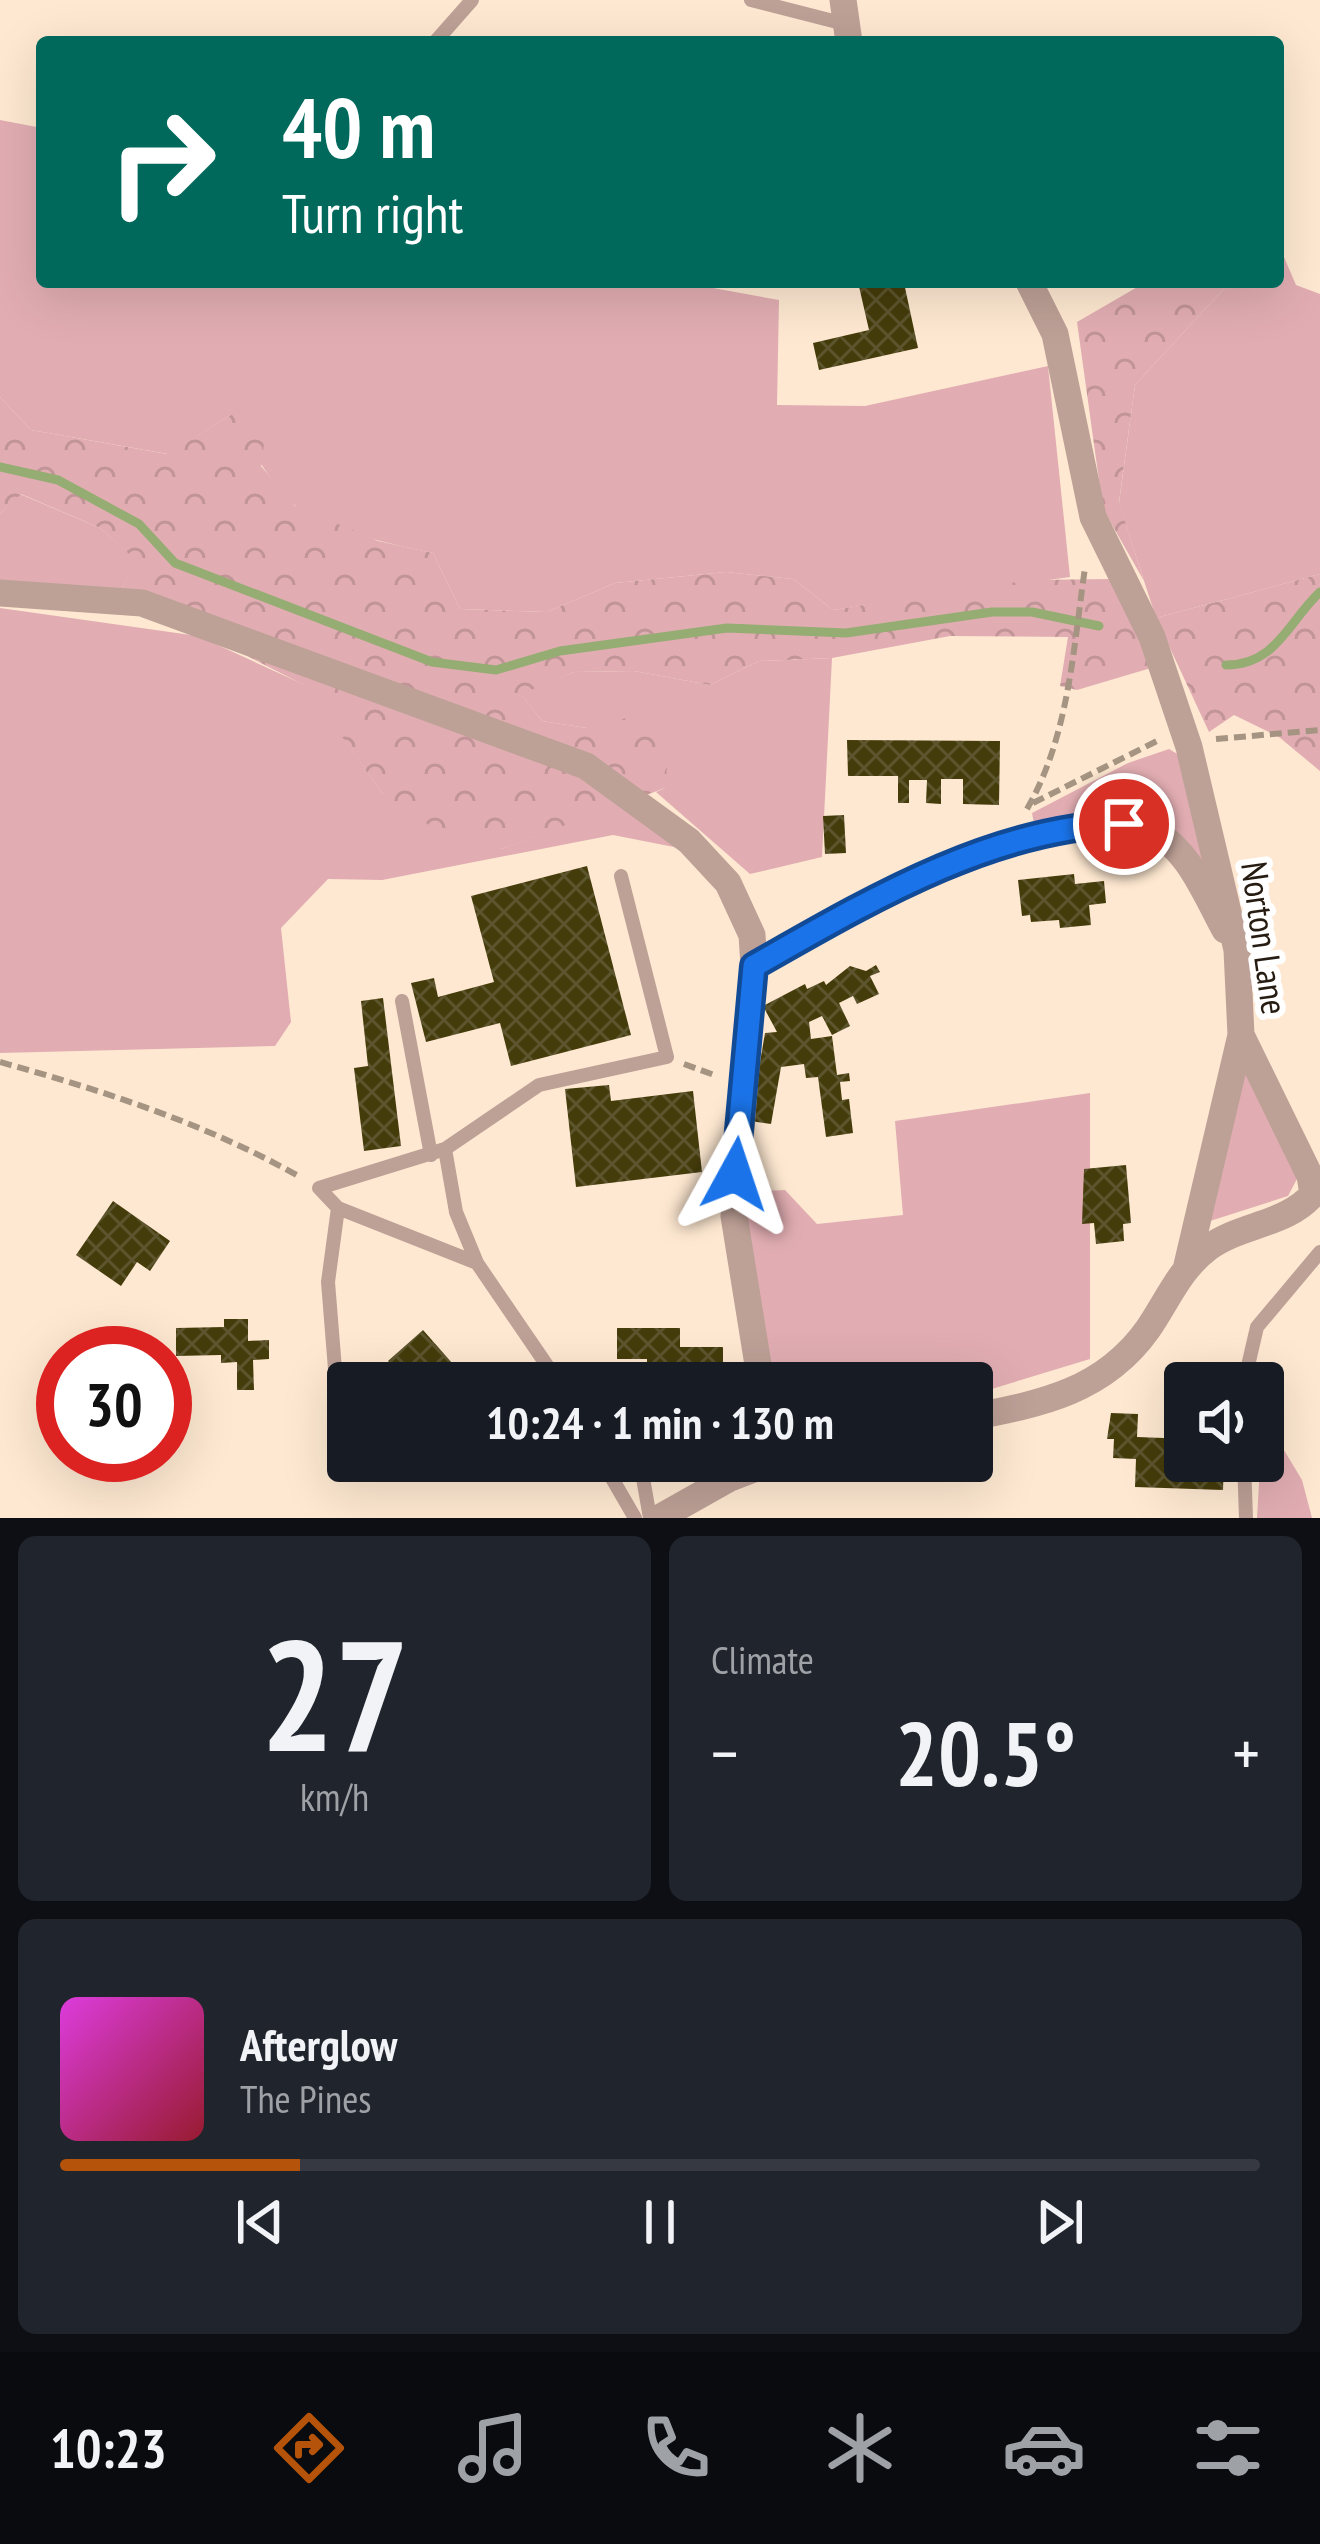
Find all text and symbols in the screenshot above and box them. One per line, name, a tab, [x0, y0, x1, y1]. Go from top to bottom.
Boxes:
text: 40 m	[282, 72, 435, 181]
icon: right	[84, 84, 240, 240]
text: Turn right	[282, 178, 463, 248]
pin	[1073, 773, 1175, 875]
icon: arrive	[1091, 791, 1157, 857]
street label: Norton Lane	[1231, 859, 1299, 1017]
position arrow	[672, 1111, 798, 1237]
speed limit sign: 30	[36, 1326, 192, 1482]
map controls	[1164, 1362, 1284, 1482]
button: sound	[1164, 1362, 1284, 1482]
text: 10:24 · 1 min · 130 m	[486, 1393, 834, 1451]
text: 27	[260, 1592, 409, 1794]
text: Climate	[711, 1634, 814, 1685]
text: 20.5°	[895, 1694, 1076, 1811]
text: −	[711, 1710, 738, 1795]
text: +	[1233, 1710, 1260, 1795]
text: km/h	[300, 1771, 369, 1822]
text: Afterglow	[240, 2015, 397, 2073]
text: The Pines	[240, 2073, 371, 2124]
icon: previous	[227, 2189, 293, 2255]
icon: pause	[627, 2189, 693, 2255]
icon: next	[1027, 2189, 1093, 2255]
icon: directions	[267, 2406, 351, 2490]
icon: music	[451, 2406, 535, 2490]
icon: phone	[634, 2406, 718, 2490]
icon: climate	[818, 2406, 902, 2490]
icon: car	[1002, 2406, 1086, 2490]
icon: filters	[1186, 2406, 1270, 2490]
text: 10:23	[50, 2413, 167, 2483]

